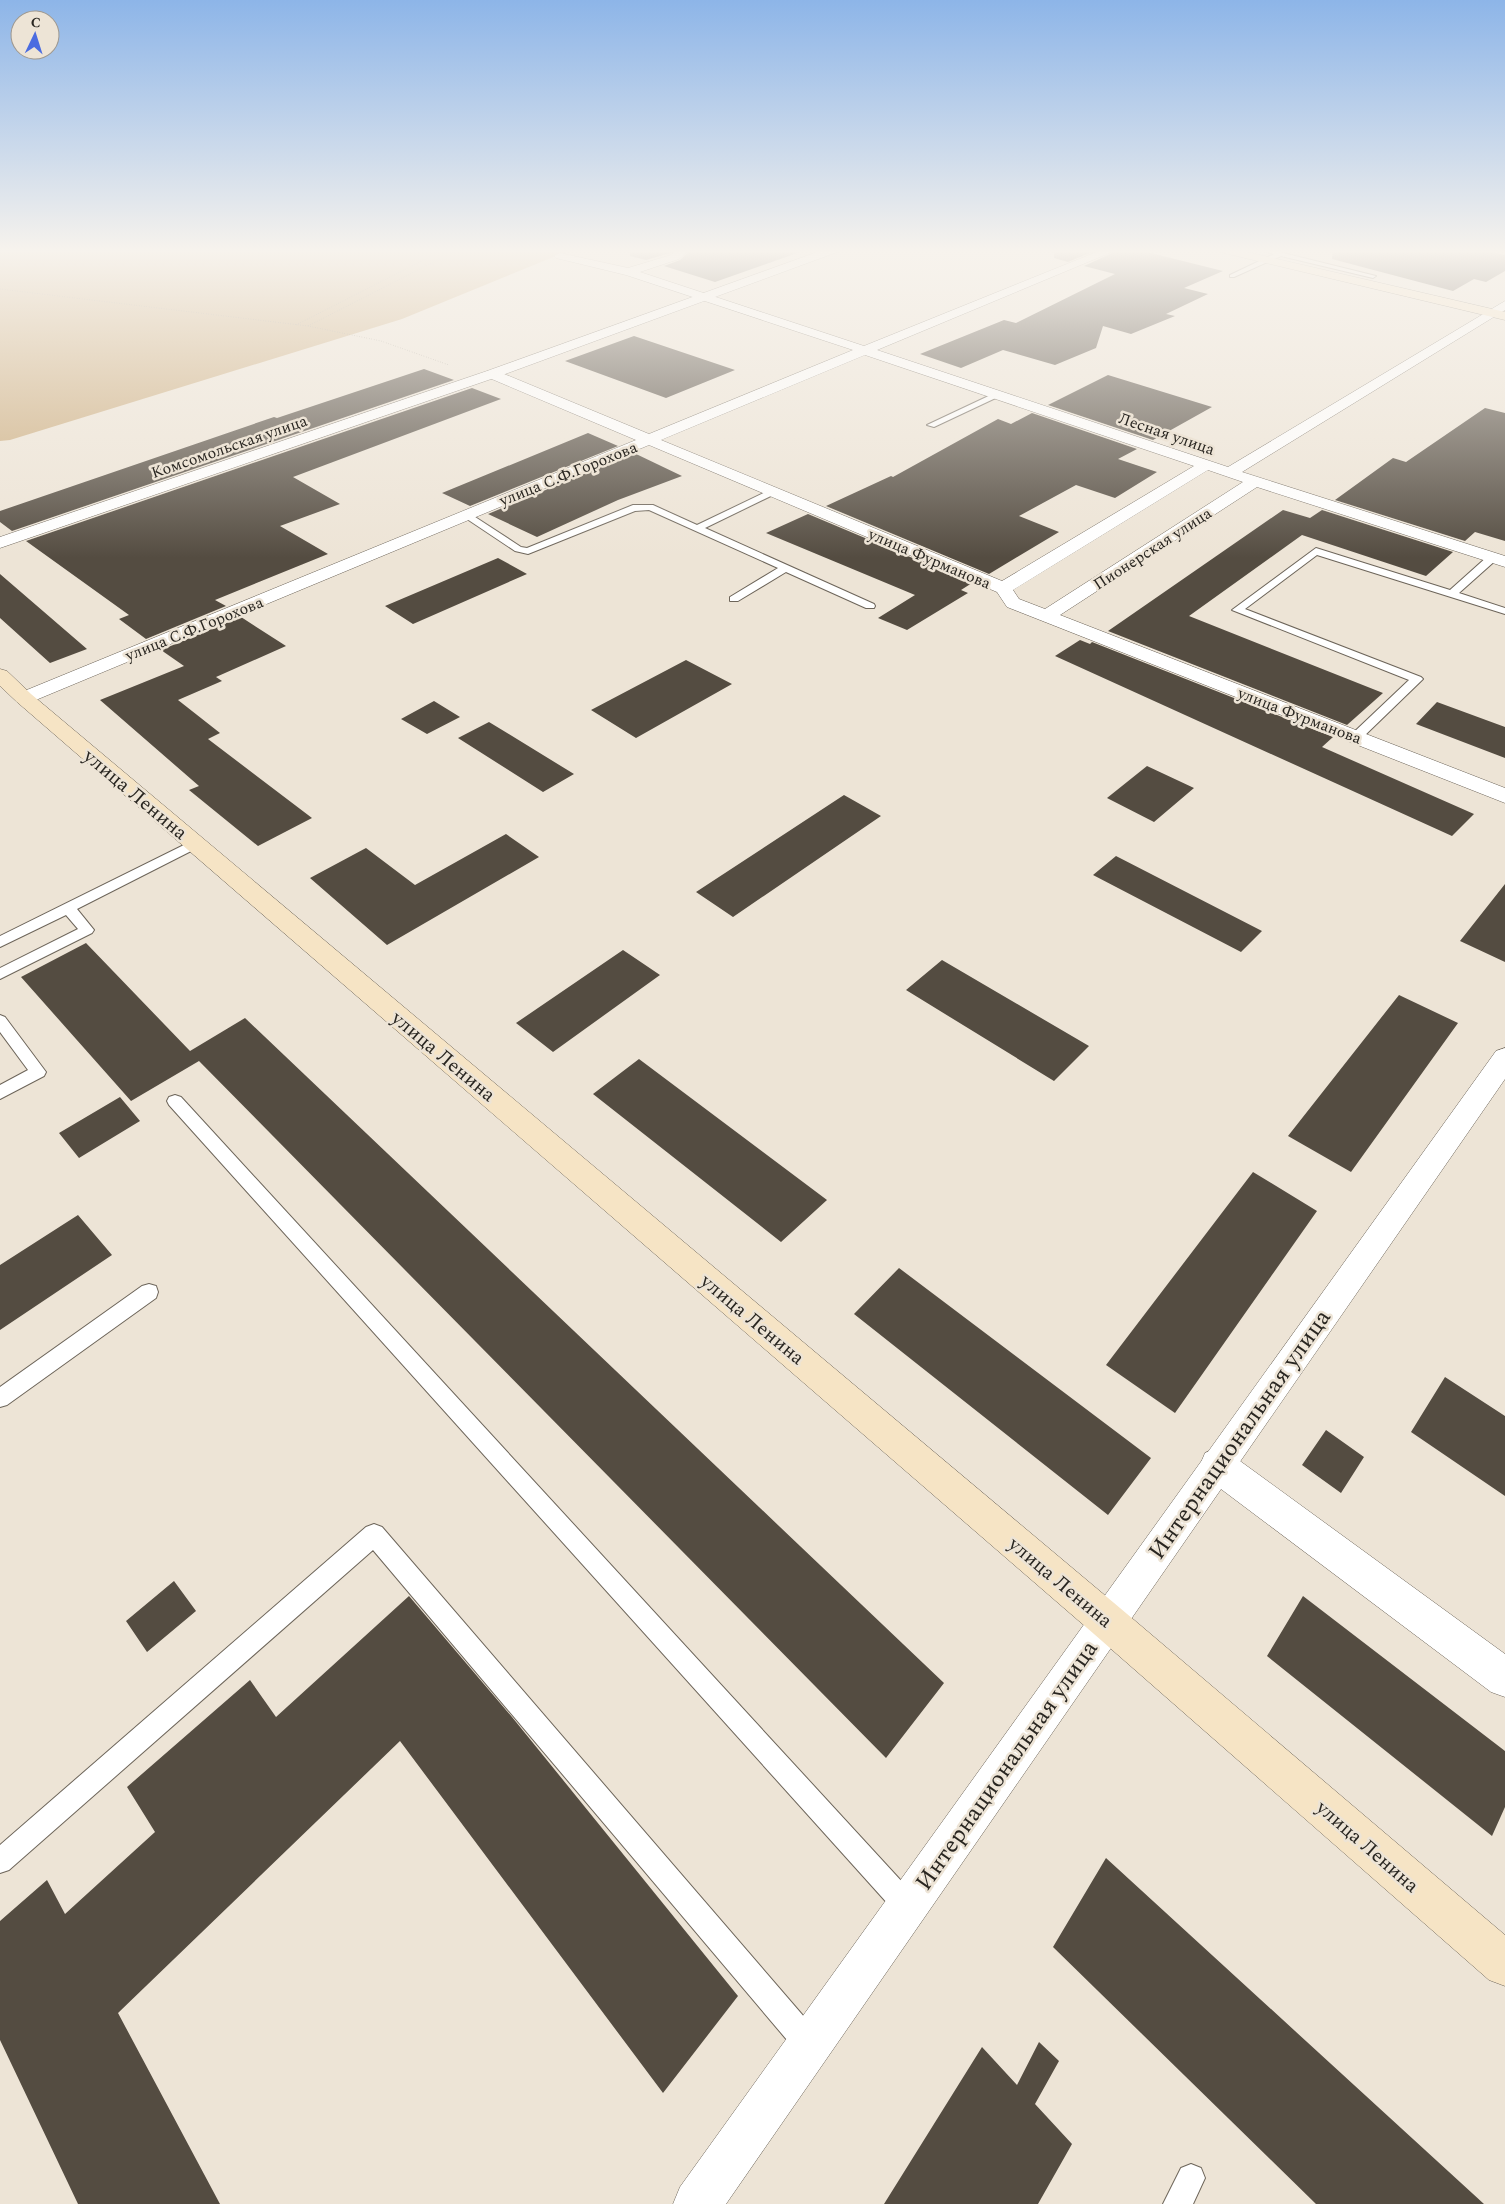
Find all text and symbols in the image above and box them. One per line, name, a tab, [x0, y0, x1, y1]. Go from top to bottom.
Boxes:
north arrow	[10, 10, 60, 60]
text: С	[30, 12, 42, 33]
street label: Лесная улица	[1116, 406, 1218, 462]
street label: Комсомольская улица	[148, 409, 311, 485]
street label: улица С.Ф.Горохова	[495, 435, 641, 513]
street label: Пионерская улица	[1089, 501, 1217, 596]
street label: улица Фурманова	[864, 522, 995, 596]
street label: улица С.Ф.Горохова	[121, 590, 267, 668]
street label: улица Фурманова	[1233, 681, 1365, 751]
street label: улица Ленина	[76, 741, 194, 848]
street label: улица Ленина	[384, 1003, 502, 1110]
street label: улица Ленина	[693, 1266, 811, 1373]
street label: Интернациональная улица	[1139, 1302, 1340, 1567]
street label: улица Ленина	[1001, 1529, 1119, 1636]
street label: Интернациональная улица	[906, 1633, 1107, 1898]
street label: улица Ленина	[1308, 1793, 1426, 1900]

